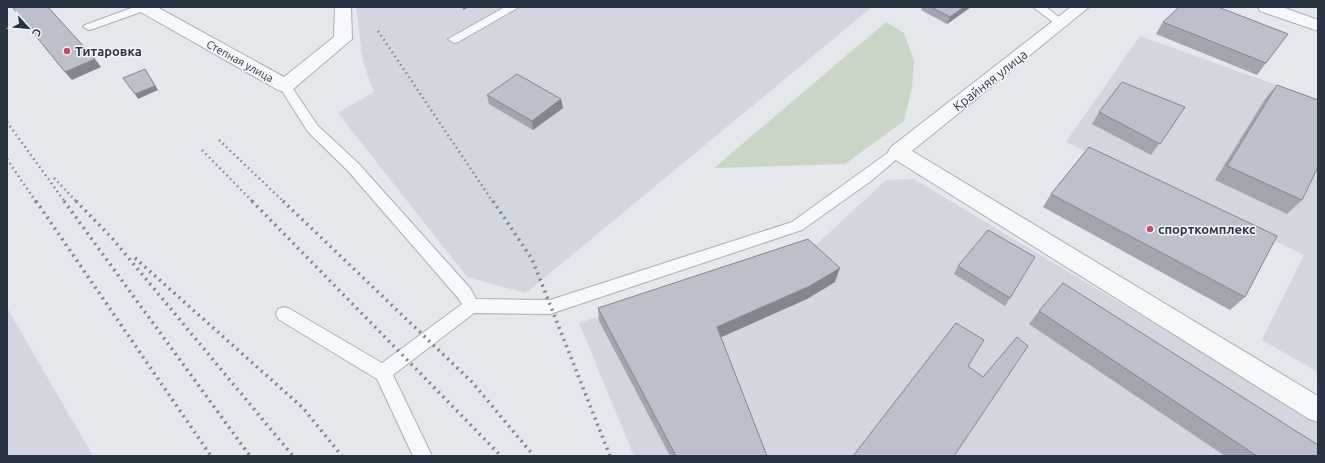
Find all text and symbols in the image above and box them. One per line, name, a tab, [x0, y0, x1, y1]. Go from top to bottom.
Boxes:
north arrow	[8, 8, 48, 48]
text: С	[30, 27, 44, 38]
street label: Степная улица	[205, 38, 275, 84]
place label: Титаровка	[75, 44, 142, 58]
marker: Титаровка	[62, 46, 72, 56]
street label: Крайняя улица	[950, 47, 1030, 113]
place label: спорткомплекс	[1158, 222, 1256, 236]
marker: спорткомплекс	[1145, 224, 1155, 234]

